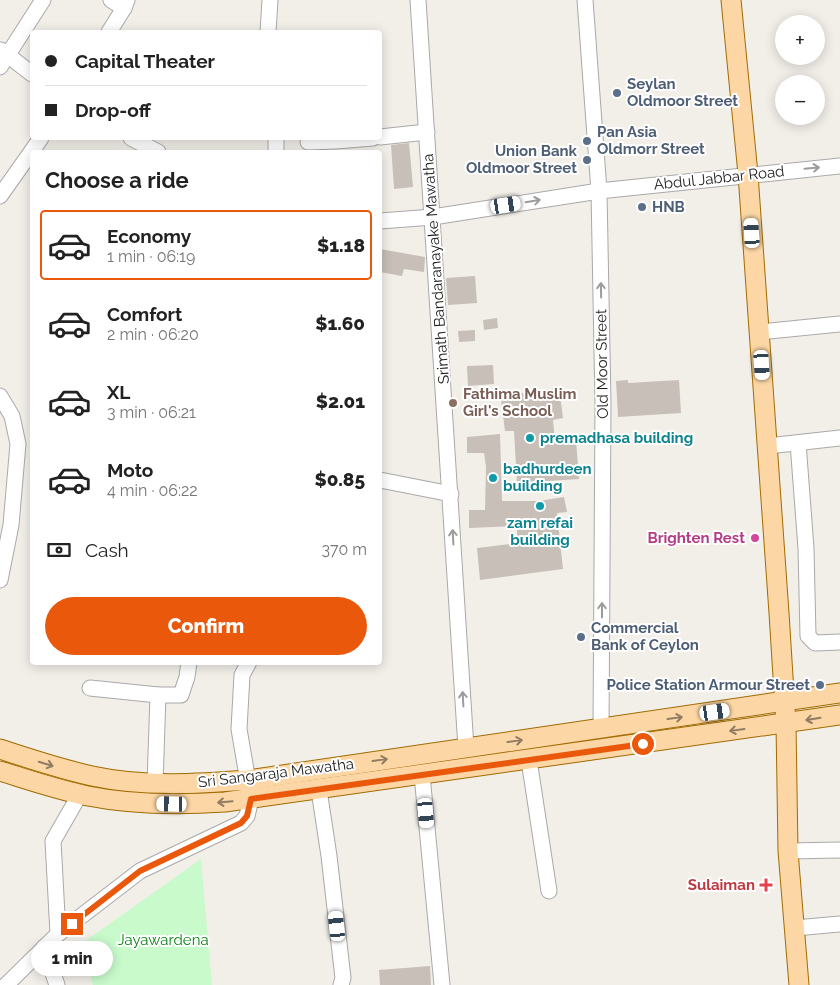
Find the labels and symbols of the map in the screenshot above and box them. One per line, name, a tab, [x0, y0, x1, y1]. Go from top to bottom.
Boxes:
place label: Seylan Oldmoor Street	[627, 75, 738, 110]
marker: Seylan Oldmoor Street	[611, 87, 623, 99]
place label: Pan Asia Oldmorr Street	[597, 123, 705, 158]
marker: Pan Asia Oldmorr Street	[581, 135, 593, 147]
place label: Union Bank Oldmoor Street	[466, 142, 578, 177]
street label: Srimath Bandaranayake Mawatha	[419, 153, 453, 385]
marker: Union Bank Oldmoor Street	[581, 154, 593, 166]
street label: Abdul Jabbar Road	[653, 162, 785, 194]
one-way arrow	[803, 163, 819, 173]
car	[490, 195, 521, 215]
one-way arrow	[524, 196, 540, 206]
place label: HNB	[652, 198, 685, 216]
marker: HNB	[636, 201, 648, 213]
car	[743, 218, 760, 248]
one-way arrow	[596, 282, 605, 298]
street label: Old Moor Street	[592, 309, 612, 419]
car	[753, 350, 770, 380]
place label: Fathima Muslim Girl's School	[463, 385, 577, 420]
marker: Fathima Muslim Girl's School	[447, 397, 459, 409]
place label: premadhasa building	[540, 429, 693, 447]
marker: premadhasa building	[524, 432, 536, 444]
place label: badhurdeen building	[503, 460, 592, 495]
marker: badhurdeen building	[487, 472, 499, 484]
marker: zam refai building	[534, 500, 546, 512]
place label: zam refai building	[507, 514, 573, 549]
one-way arrow	[449, 529, 458, 545]
place label: Brighten Rest	[648, 529, 745, 547]
marker: Brighten Rest	[749, 532, 761, 544]
one-way arrow	[597, 602, 607, 618]
place label: Commercial Bank of Ceylon	[591, 619, 699, 654]
marker: Commercial Bank of Ceylon	[575, 631, 587, 643]
place label: Police Station Armour Street	[607, 676, 810, 694]
marker: Police Station Armour Street	[814, 679, 826, 691]
one-way arrow	[459, 692, 468, 708]
car	[699, 702, 730, 722]
one-way arrow	[667, 712, 683, 722]
one-way arrow	[805, 715, 821, 725]
one-way arrow	[730, 726, 746, 736]
route start	[632, 733, 654, 755]
one-way arrow	[506, 736, 522, 746]
street label: Sri Sangaraja Mawatha	[197, 755, 355, 791]
one-way arrow	[372, 755, 388, 765]
one-way arrow	[38, 759, 54, 769]
car	[156, 796, 187, 812]
one-way arrow	[217, 797, 233, 807]
car	[417, 797, 434, 829]
place label: Sulaiman	[688, 876, 755, 894]
marker: Sulaiman	[759, 878, 773, 892]
car	[327, 910, 346, 942]
route end	[61, 913, 83, 935]
park label: Jayawardena	[117, 931, 209, 949]
callout: 1 min	[31, 942, 113, 976]

